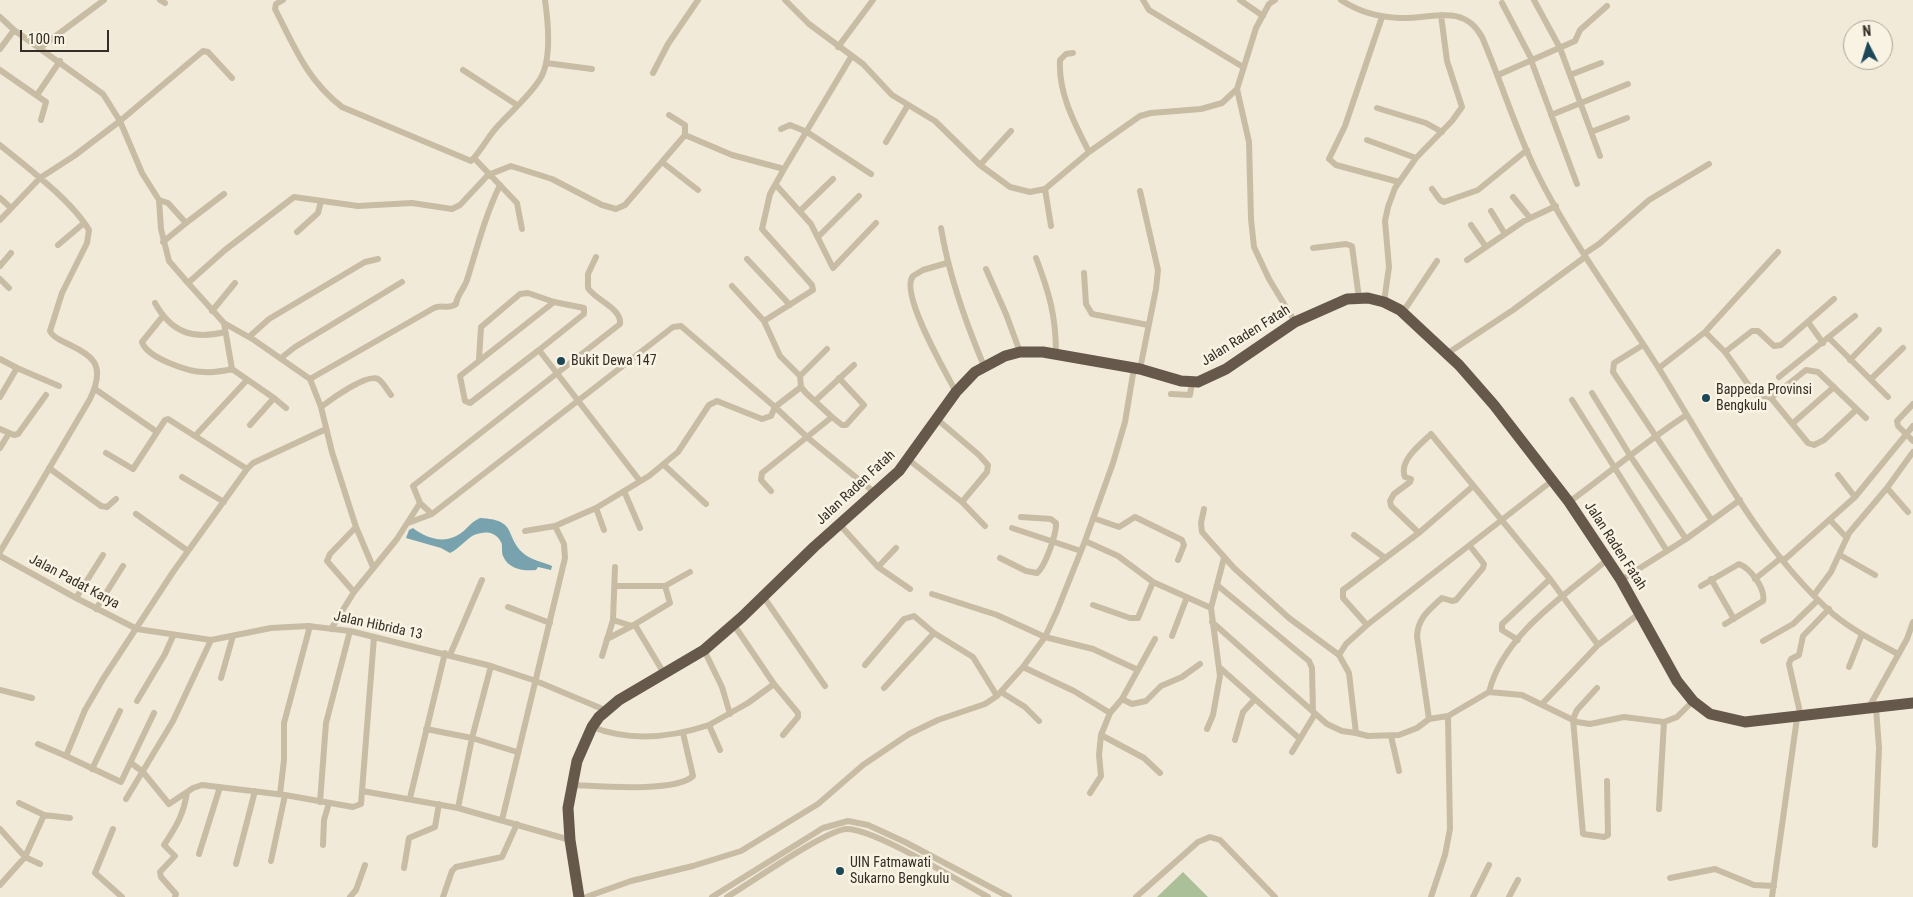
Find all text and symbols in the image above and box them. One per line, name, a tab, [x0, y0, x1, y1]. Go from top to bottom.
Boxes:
scale bar	[22, 20, 111, 52]
north arrow	[1843, 20, 1893, 70]
text: N	[1862, 23, 1872, 39]
text: 100 m	[28, 30, 65, 48]
street label: Jalan Raden Fatah	[1198, 302, 1294, 370]
place label: Bukit Dewa 147	[571, 353, 657, 369]
marker: Bukit Dewa 147	[555, 355, 567, 367]
place label: Bappeda Provinsi Bengkulu	[1716, 382, 1812, 414]
marker: Bappeda Provinsi Bengkulu	[1700, 392, 1712, 404]
street label: Jalan Raden Fatah	[813, 447, 899, 529]
street label: Jalan Raden Fatah	[1580, 499, 1650, 593]
street label: Jalan Padat Karya	[26, 551, 122, 613]
street label: Jalan Hibrida 13	[332, 608, 424, 644]
place label: UIN Fatmawati Sukarno Bengkulu	[850, 855, 949, 888]
marker: UIN Fatmawati Sukarno Bengkulu	[834, 865, 846, 877]

